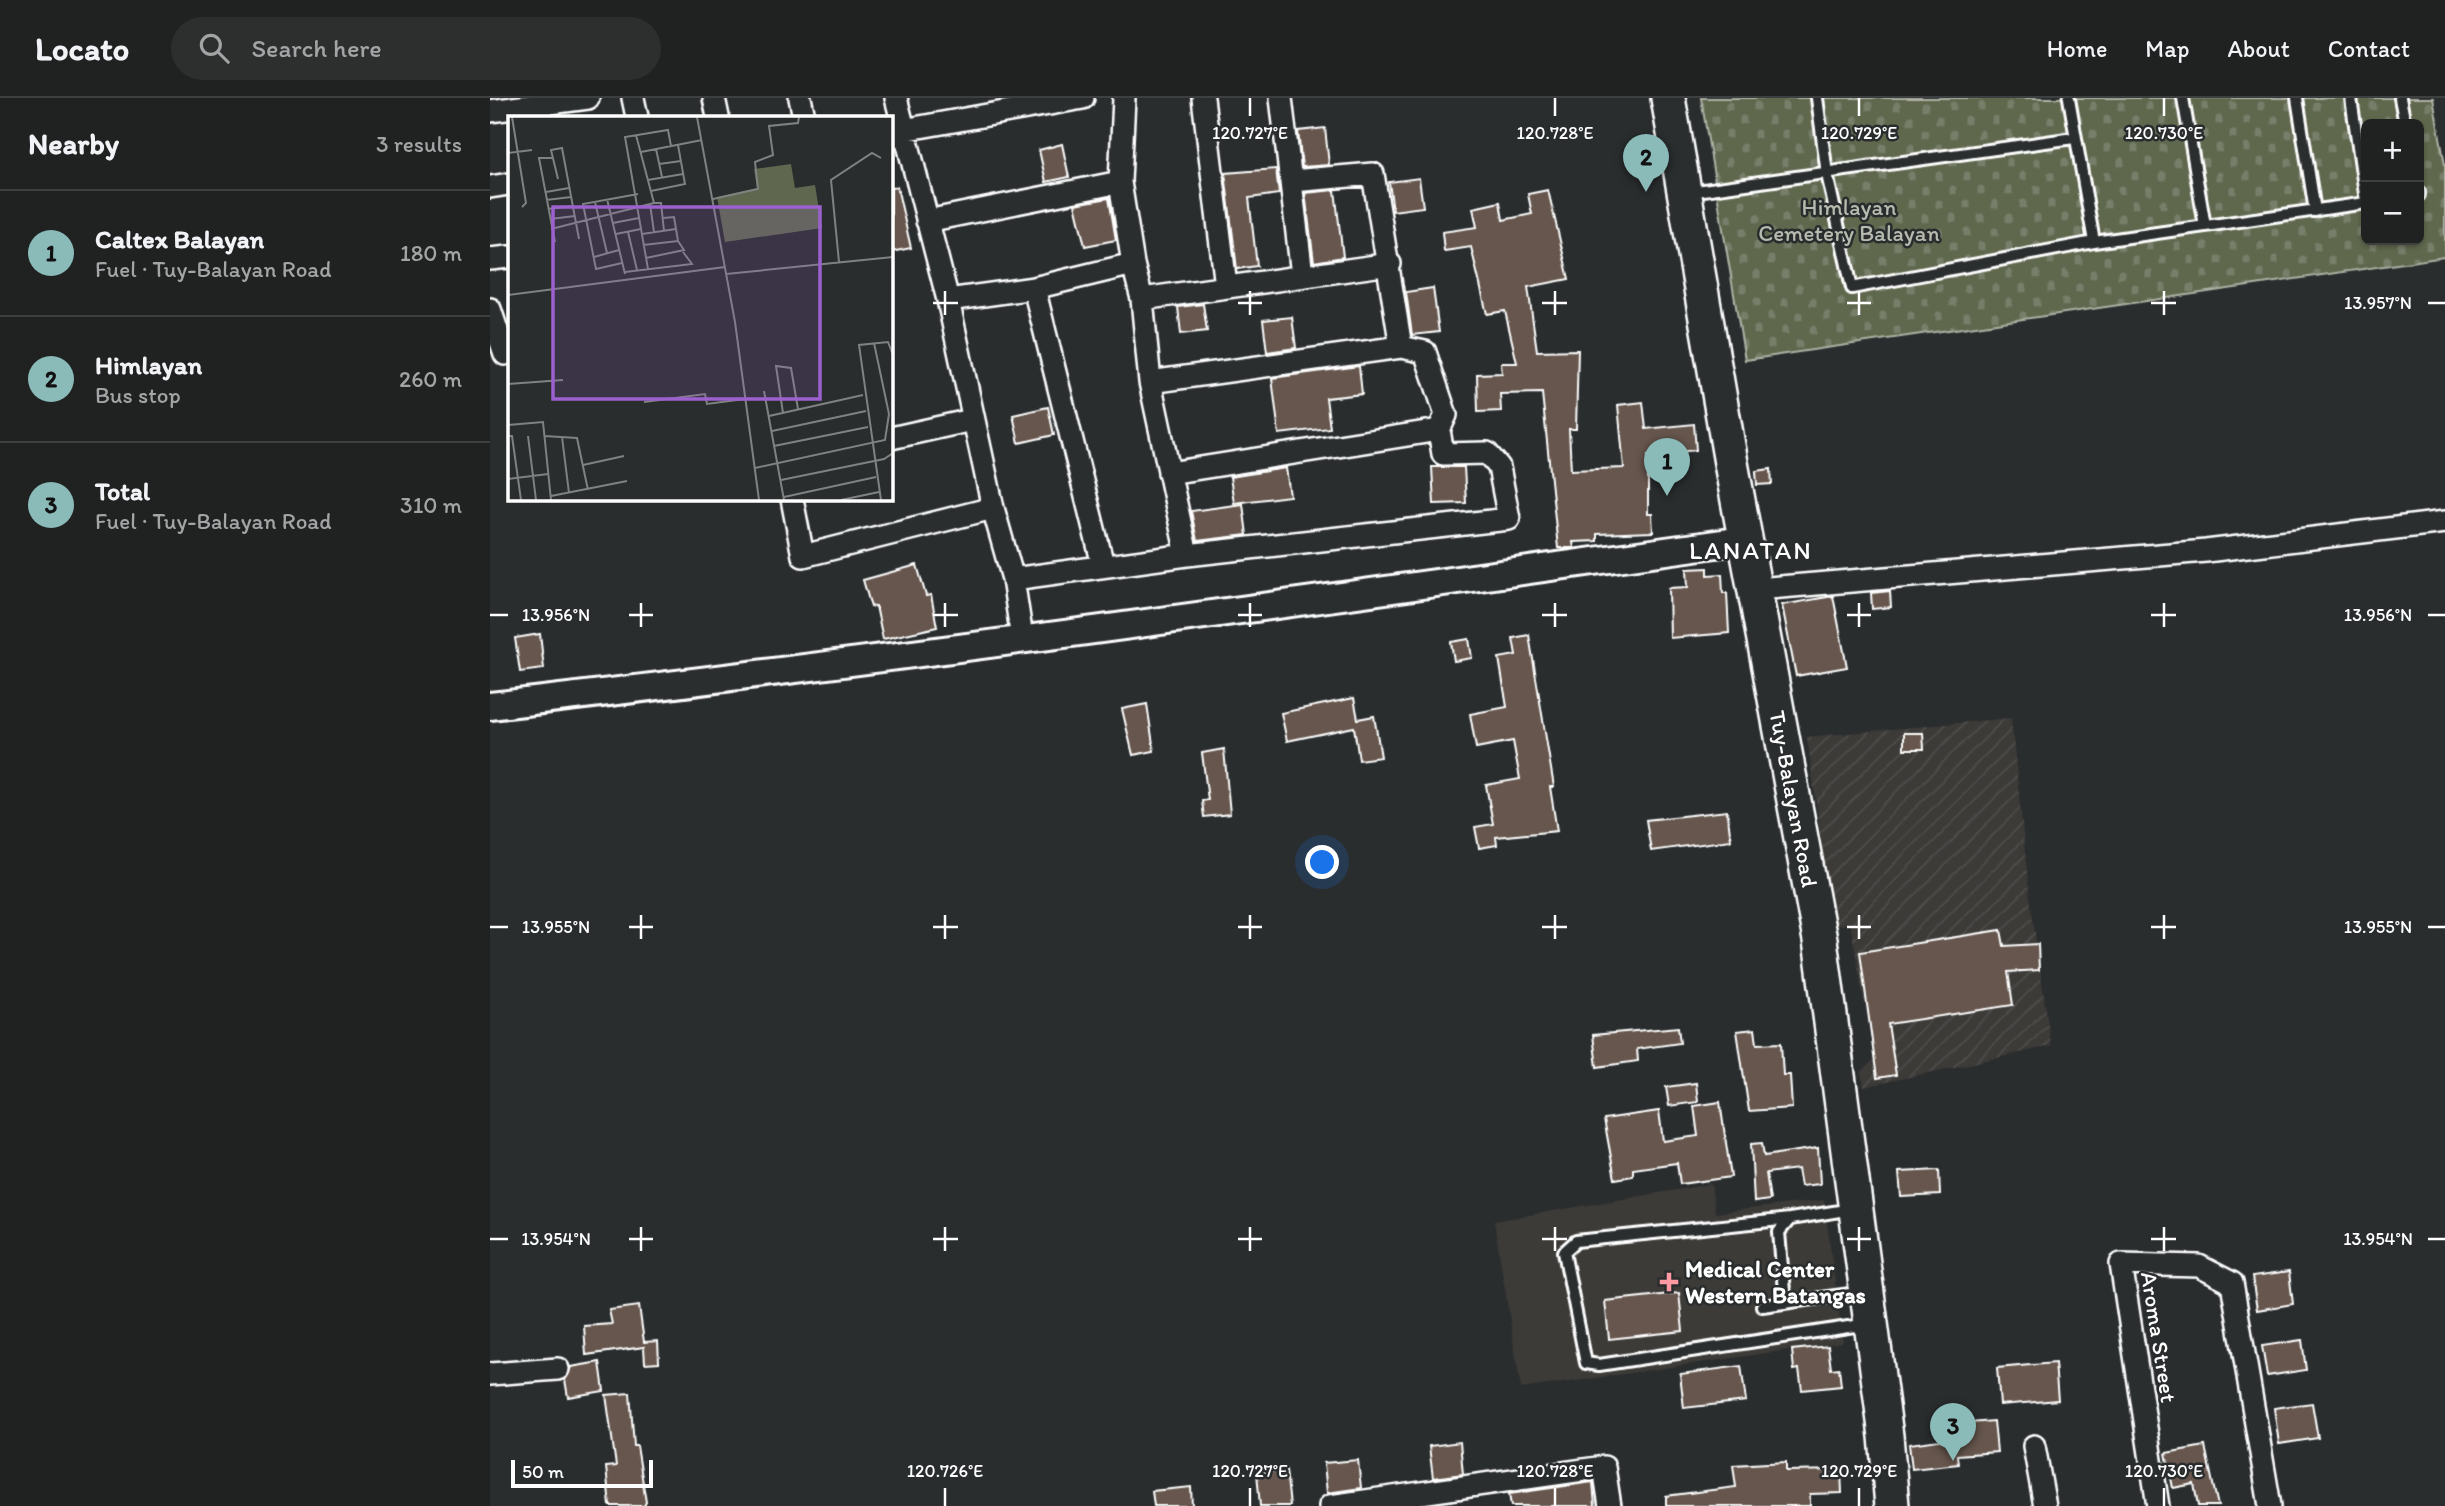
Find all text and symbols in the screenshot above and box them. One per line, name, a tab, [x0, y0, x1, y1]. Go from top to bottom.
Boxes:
search box	[171, 17, 661, 80]
text: Locato	[35, 29, 129, 68]
icon: search	[195, 29, 233, 67]
text: Search here	[251, 32, 382, 64]
text: Home	[2047, 34, 2107, 63]
text: Map	[2145, 34, 2189, 63]
text: About	[2227, 34, 2290, 63]
text: Contact	[2328, 34, 2410, 63]
inset map	[508, 116, 892, 500]
map controls	[2361, 119, 2424, 245]
button: +	[2361, 119, 2424, 182]
text: 120.727°E	[1212, 122, 1288, 144]
text: 120.728°E	[1517, 122, 1593, 144]
text: 120.729°E	[1821, 122, 1897, 144]
text: 120.730°E	[2125, 122, 2203, 144]
text: Nearby	[28, 125, 119, 162]
text: 3 results	[376, 130, 462, 158]
pin: 2	[1623, 134, 1669, 192]
button: −	[2361, 182, 2424, 245]
park label: Himlayan Cemetery Balayan	[1758, 193, 1940, 247]
text: Caltex Balayan	[95, 223, 264, 255]
text: 1	[46, 239, 56, 267]
text: 180 m	[400, 239, 462, 267]
text: Fuel · Tuy-Balayan Road	[95, 255, 332, 283]
text: 13.957°N	[2344, 292, 2412, 314]
text: Himlayan	[95, 349, 202, 381]
text: 2	[45, 365, 57, 393]
text: 260 m	[399, 365, 462, 393]
text: Bus stop	[95, 381, 181, 409]
pin: 1	[1644, 438, 1690, 496]
text: Total	[95, 475, 150, 507]
text: 3	[45, 491, 57, 519]
text: 310 m	[400, 491, 462, 519]
text: Fuel · Tuy-Balayan Road	[95, 507, 332, 535]
district label: LANATAN	[1689, 534, 1813, 566]
text: 13.956°N	[522, 604, 590, 626]
text: 13.956°N	[2344, 604, 2412, 626]
street label: Tuy-Balayan Road	[1763, 708, 1824, 889]
your location	[1305, 845, 1339, 879]
text: 13.955°N	[522, 916, 590, 938]
text: 13.955°N	[2344, 916, 2412, 938]
text: 13.954°N	[521, 1228, 591, 1250]
text: 13.954°N	[2343, 1228, 2413, 1250]
place label: Medical Center Western Batangas	[1685, 1255, 1866, 1309]
street label: Aroma Street	[2135, 1270, 2183, 1405]
marker: Medical Center Western Batangas	[1659, 1272, 1679, 1292]
pin: 3	[1930, 1403, 1976, 1461]
scale bar	[511, 1457, 653, 1489]
text: 50 m	[522, 1460, 564, 1483]
text: 120.726°E	[907, 1460, 983, 1482]
text: 120.727°E	[1212, 1460, 1288, 1482]
text: 120.728°E	[1517, 1460, 1593, 1482]
text: 120.729°E	[1821, 1460, 1897, 1482]
text: 120.730°E	[2125, 1460, 2203, 1482]

